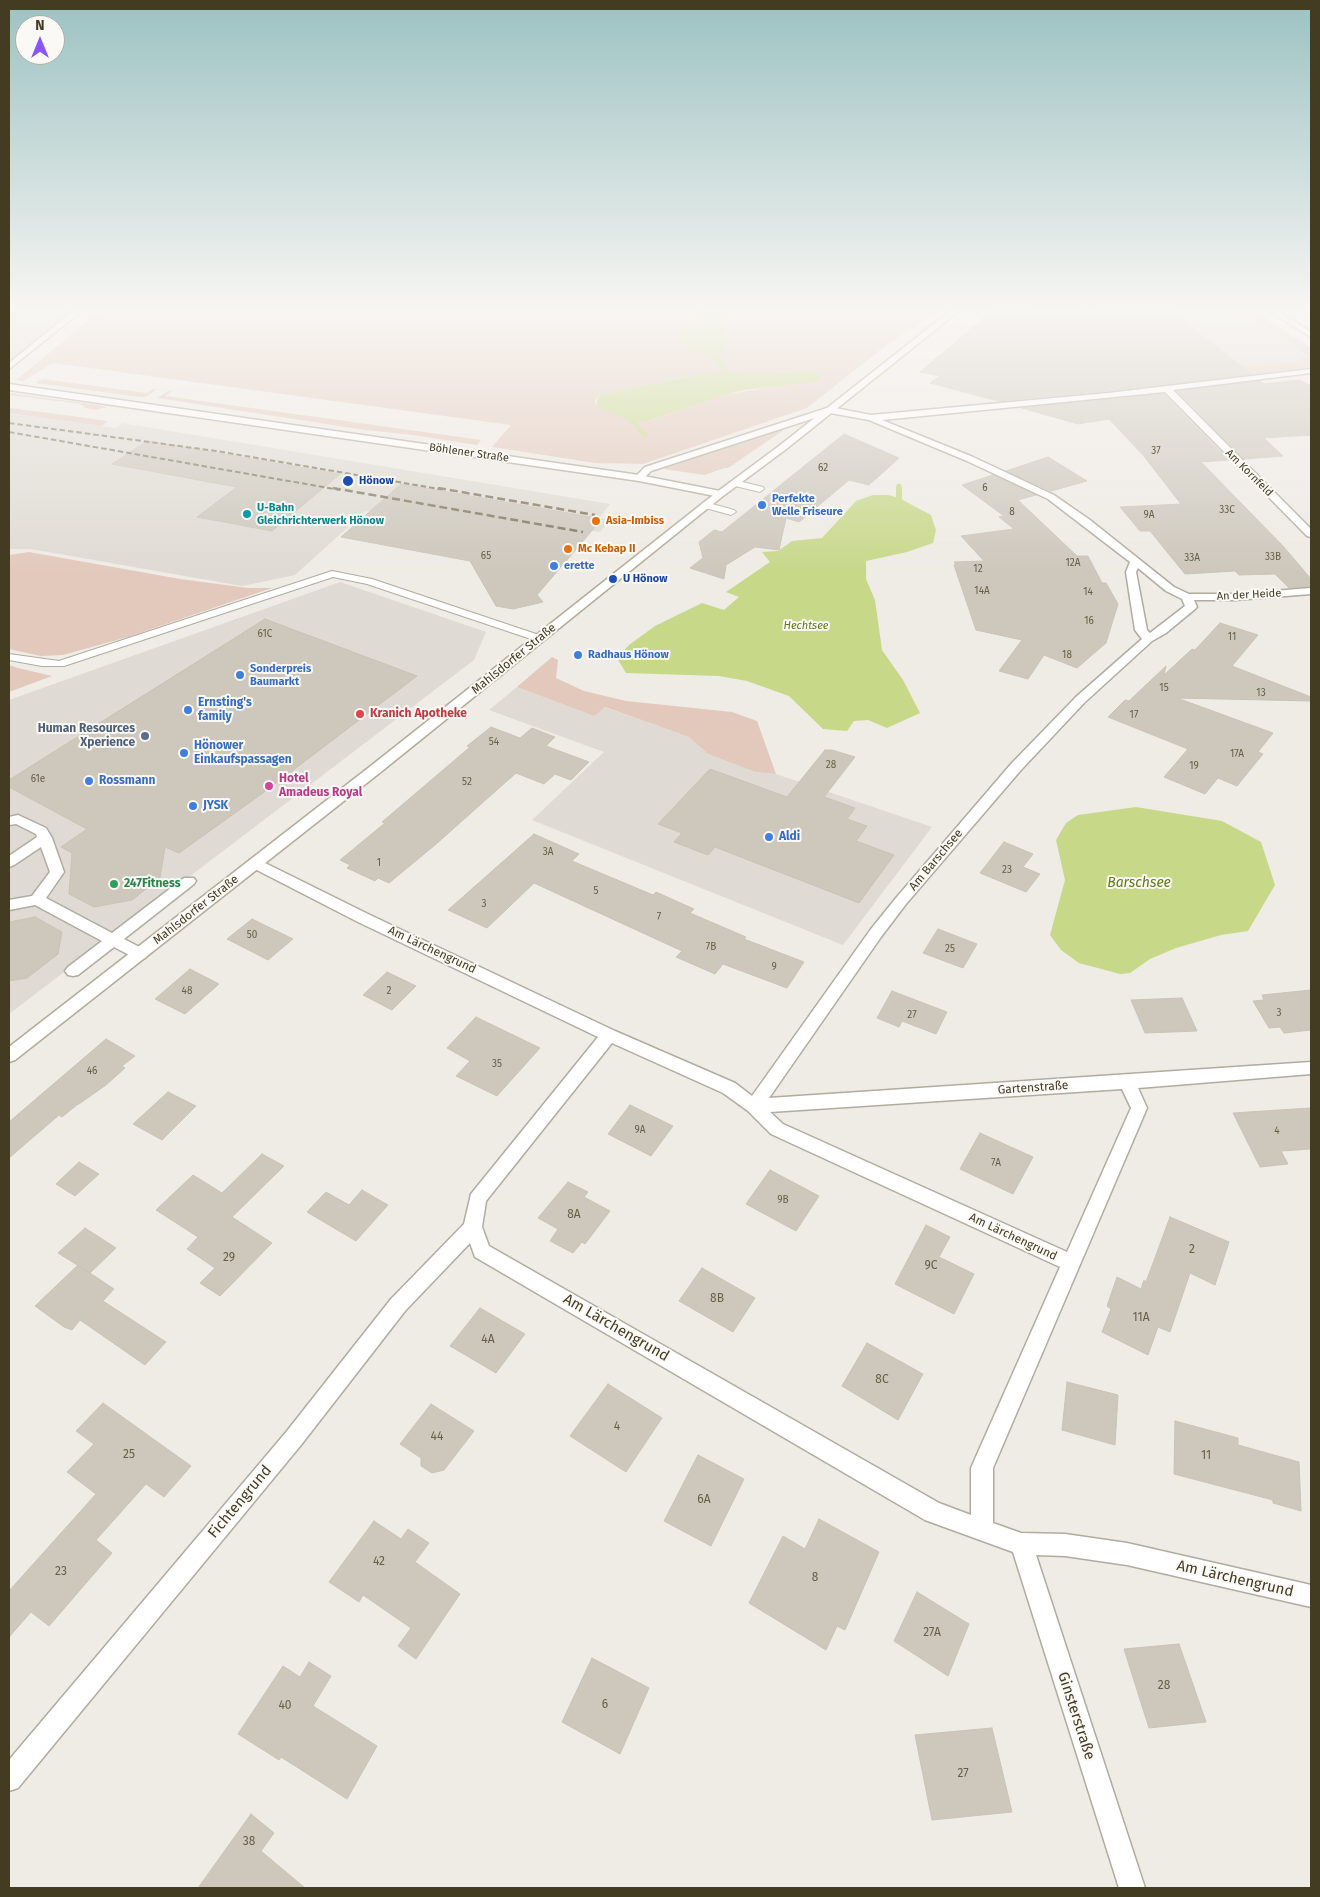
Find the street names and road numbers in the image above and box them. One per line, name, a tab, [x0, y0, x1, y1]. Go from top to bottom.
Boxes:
street label: Böhlener Straße	[428, 441, 510, 465]
street label: Am Kornfeld	[1223, 447, 1275, 499]
street label: An der Heide	[1216, 587, 1282, 603]
street label: Mahlsdorfer Straße	[469, 621, 559, 697]
street label: Am Barschsee	[906, 826, 966, 894]
street label: Mahlsdorfer Straße	[150, 872, 242, 948]
street label: Am Lärchengrund	[386, 923, 478, 977]
street label: Gartenstraße	[997, 1078, 1069, 1098]
street label: Am Lärchengrund	[967, 1210, 1059, 1264]
street label: Am Lärchengrund	[560, 1290, 672, 1366]
street label: Fichtengrund	[204, 1462, 276, 1542]
street label: Am Lärchengrund	[1175, 1557, 1295, 1601]
street label: Ginsterstraße	[1053, 1670, 1099, 1762]

